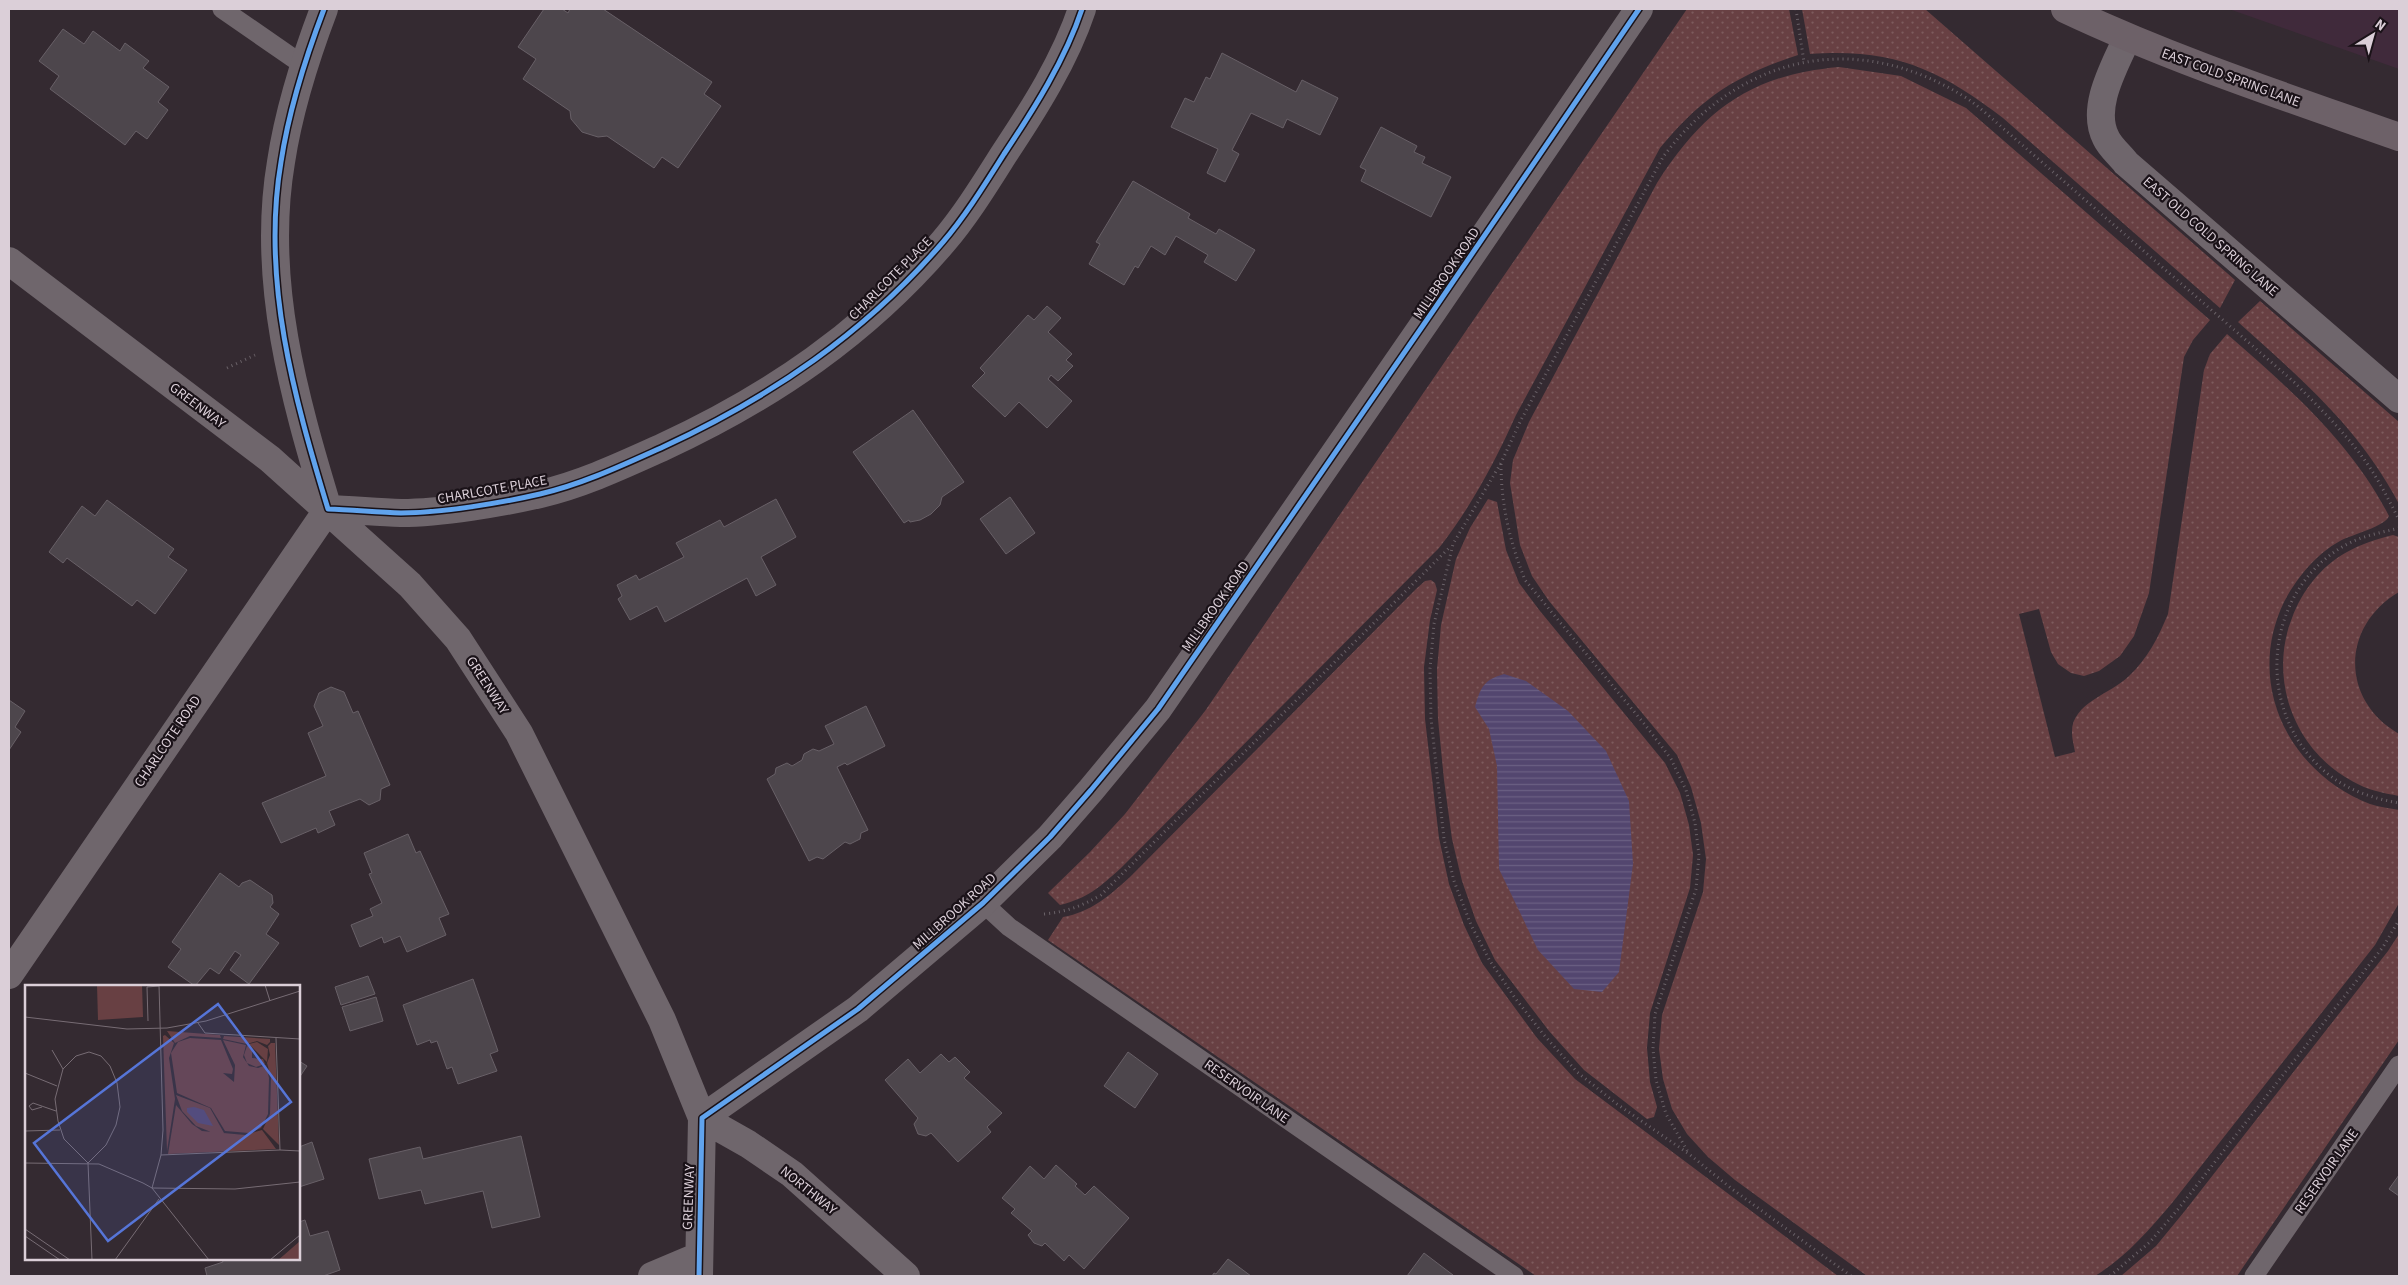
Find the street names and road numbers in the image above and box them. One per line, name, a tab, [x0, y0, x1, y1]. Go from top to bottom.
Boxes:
street label: EAST COLD SPRING LANE	[2159, 44, 2303, 112]
street label: EAST OLD COLD SPRING LANE	[2138, 172, 2282, 301]
street label: MILLBROOK ROAD	[1409, 224, 1485, 323]
street label: CHARLCOTE PLACE	[844, 232, 937, 325]
street label: GREENWAY	[165, 378, 230, 434]
street label: CHARLCOTE PLACE	[436, 471, 549, 509]
street label: MILLBROOK ROAD	[1177, 557, 1255, 656]
street label: GREENWAY	[461, 653, 514, 719]
street label: CHARLCOTE ROAD	[130, 692, 206, 791]
street label: MILLBROOK ROAD	[908, 869, 1001, 955]
street label: RESERVOIR LANE	[1200, 1055, 1293, 1129]
street label: RESERVOIR LANE	[2290, 1125, 2364, 1218]
street label: NORTHWAY	[776, 1162, 841, 1220]
street label: GREENWAY	[678, 1164, 700, 1230]

